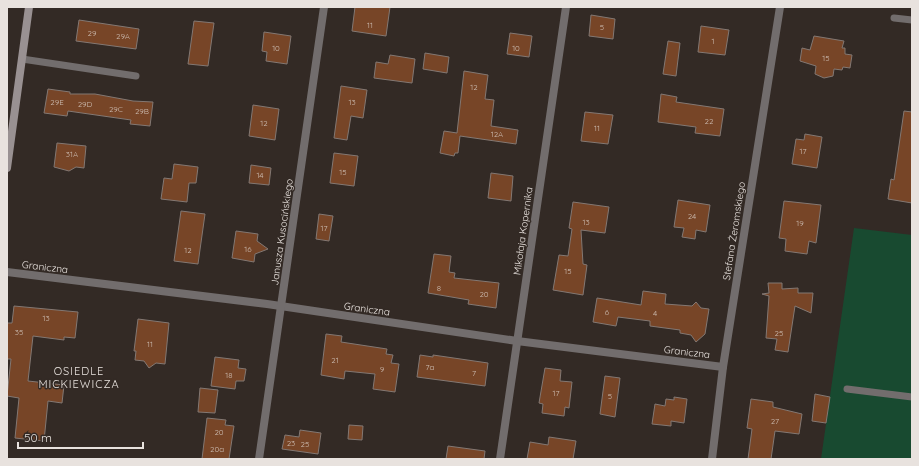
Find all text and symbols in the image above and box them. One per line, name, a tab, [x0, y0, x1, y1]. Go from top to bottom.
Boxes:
house number: 11	[367, 20, 373, 30]
house number: 5	[600, 22, 604, 32]
house number: 29	[88, 28, 97, 38]
house number: 29A	[116, 31, 130, 41]
house number: 1	[712, 36, 715, 46]
house number: 10	[272, 43, 280, 53]
house number: 10	[512, 43, 520, 53]
house number: 15	[822, 53, 830, 63]
house number: 12	[470, 82, 478, 92]
house number: 29E	[50, 97, 64, 107]
house number: 13	[348, 97, 356, 107]
house number: 29D	[78, 99, 93, 109]
house number: 29C	[109, 104, 123, 114]
house number: 29B	[135, 106, 149, 116]
house number: 22	[705, 116, 714, 126]
house number: 12	[260, 118, 268, 128]
house number: 11	[594, 123, 600, 133]
house number: 12A	[491, 129, 503, 139]
house number: 17	[799, 146, 807, 156]
house number: 31A	[66, 149, 78, 159]
house number: 15	[339, 167, 347, 177]
house number: 14	[256, 170, 264, 180]
street label: Janusza Kusocińskiego	[268, 178, 296, 286]
street label: Stefana Żeromskiego	[720, 181, 748, 281]
street label: Mikołaja Kopernika	[510, 186, 536, 276]
house number: 24	[688, 211, 696, 221]
house number: 13	[582, 217, 590, 227]
house number: 19	[796, 218, 804, 228]
house number: 17	[320, 223, 328, 233]
house number: 16	[244, 244, 252, 254]
house number: 12	[184, 245, 192, 255]
street label: Graniczna	[21, 258, 69, 276]
house number: 15	[564, 266, 572, 276]
house number: 8	[437, 283, 441, 293]
house number: 20	[479, 289, 489, 299]
street label: Graniczna	[343, 299, 391, 319]
house number: 6	[605, 307, 610, 317]
house number: 4	[653, 308, 657, 318]
house number: 13	[42, 313, 50, 323]
house number: 35	[15, 327, 23, 337]
house number: 25	[775, 328, 783, 338]
house number: 11	[147, 339, 153, 349]
street label: Graniczna	[663, 343, 711, 361]
house number: 21	[331, 355, 339, 365]
house number: 7a	[426, 362, 435, 372]
district label: OSIEDLE MICKIEWICZA	[38, 364, 120, 391]
house number: 9	[380, 364, 385, 374]
house number: 7	[472, 368, 476, 378]
house number: 18	[225, 370, 233, 380]
house number: 17	[552, 388, 560, 398]
house number: 5	[608, 391, 612, 401]
house number: 27	[771, 416, 779, 426]
scale bar	[18, 424, 143, 450]
house number: 20	[214, 427, 224, 437]
text: 50 m	[24, 430, 52, 445]
house number: 23	[287, 438, 295, 448]
house number: 25	[301, 439, 309, 449]
house number: 20a	[210, 444, 224, 454]

